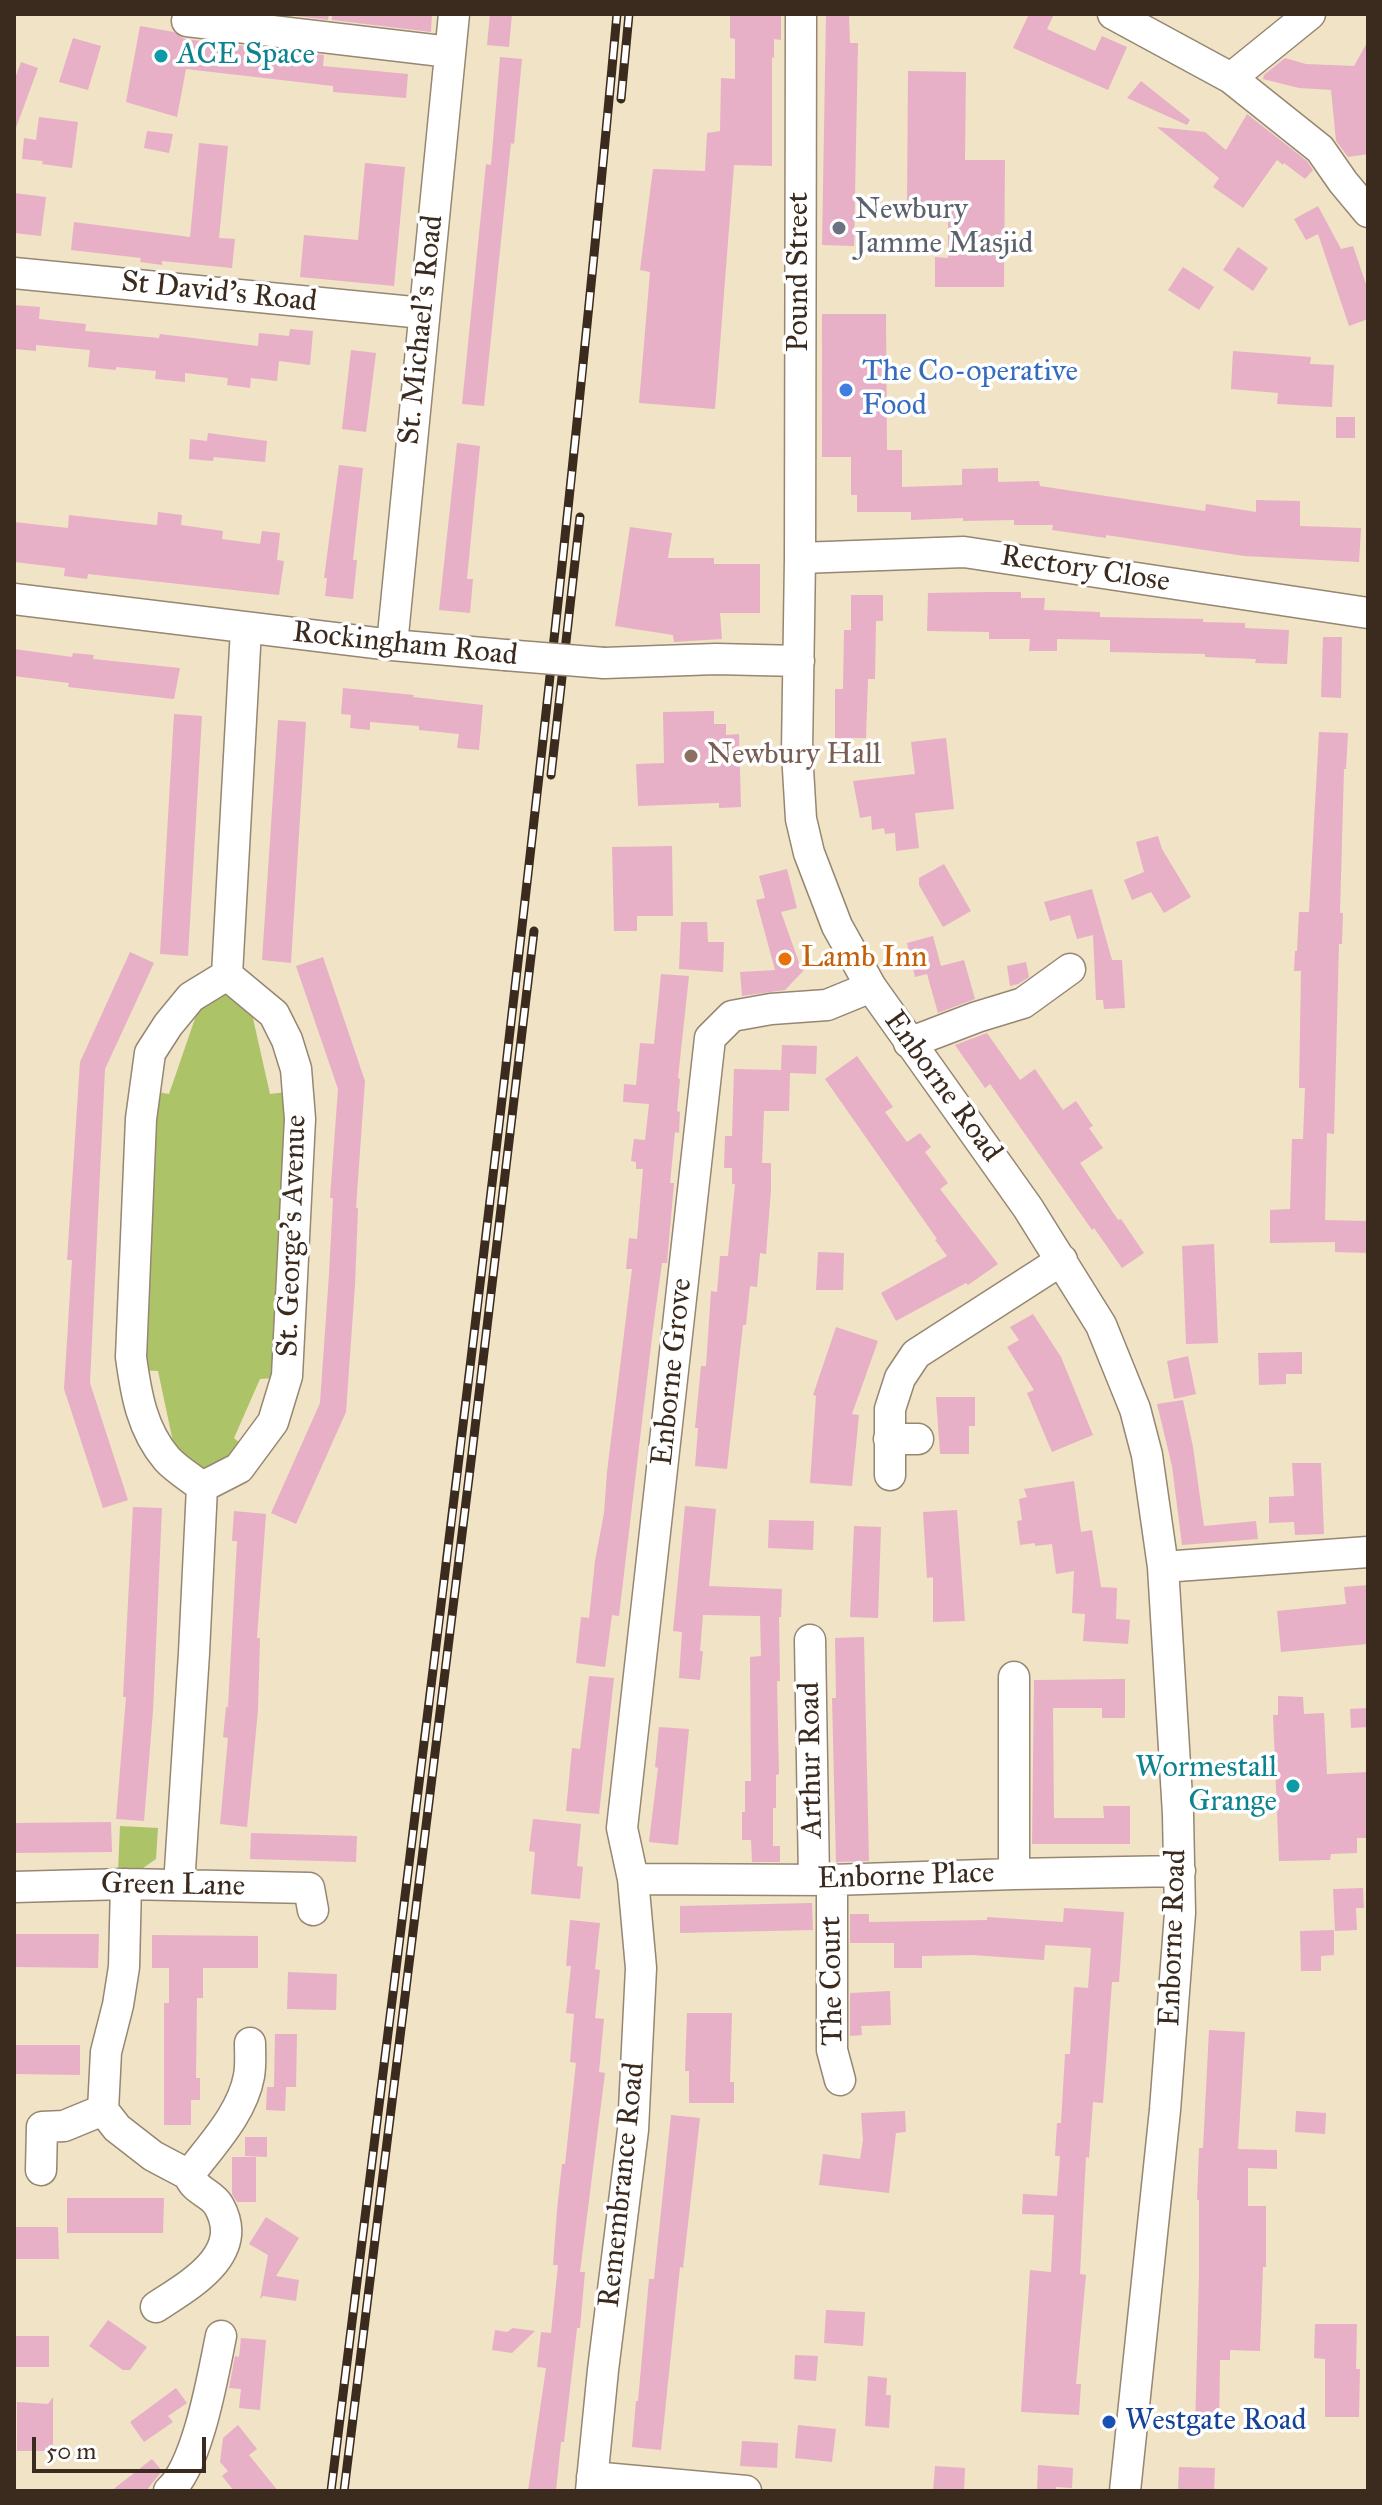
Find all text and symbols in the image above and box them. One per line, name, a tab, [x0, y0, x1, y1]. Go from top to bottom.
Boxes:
place label: ACE Space	[177, 38, 315, 74]
marker: ACE Space	[152, 47, 170, 65]
street label: Pound Street	[782, 192, 818, 352]
place label: Newbury Jamme Masjid	[855, 193, 1033, 264]
street label: St. Michael's Road	[392, 213, 452, 447]
marker: Newbury Jamme Masjid	[830, 219, 848, 237]
street label: St David's Road	[119, 265, 319, 321]
place label: The Co-operative Food	[862, 355, 1078, 426]
marker: The Co-operative Food	[837, 381, 855, 399]
street label: Rectory Close	[998, 539, 1172, 601]
street label: Rockingham Road	[291, 615, 519, 675]
place label: Newbury Hall	[707, 738, 881, 774]
marker: Newbury Hall	[682, 747, 700, 765]
place label: Lamb Inn	[801, 941, 927, 977]
marker: Lamb Inn	[776, 950, 794, 968]
street label: Enborne Road	[875, 1005, 1009, 1169]
street label: St. George's Avenue	[271, 1114, 315, 1358]
street label: Enborne Grove	[645, 1276, 701, 1468]
street label: Arthur Road	[793, 1682, 831, 1838]
place label: Wormestall Grange	[1135, 1751, 1277, 1822]
marker: Wormestall Grange	[1284, 1777, 1302, 1795]
street label: Enborne Road	[1153, 1849, 1195, 2027]
street label: Enborne Place	[817, 1856, 995, 1898]
street label: Green Lane	[101, 1867, 245, 1905]
street label: The Court	[814, 1916, 852, 2046]
street label: Remembrance Road	[592, 2061, 654, 2309]
place label: Westgate Road	[1125, 2404, 1306, 2440]
marker: Westgate Road	[1100, 2413, 1118, 2431]
scale bar	[36, 2421, 210, 2471]
text: 50 m	[46, 2436, 96, 2466]

